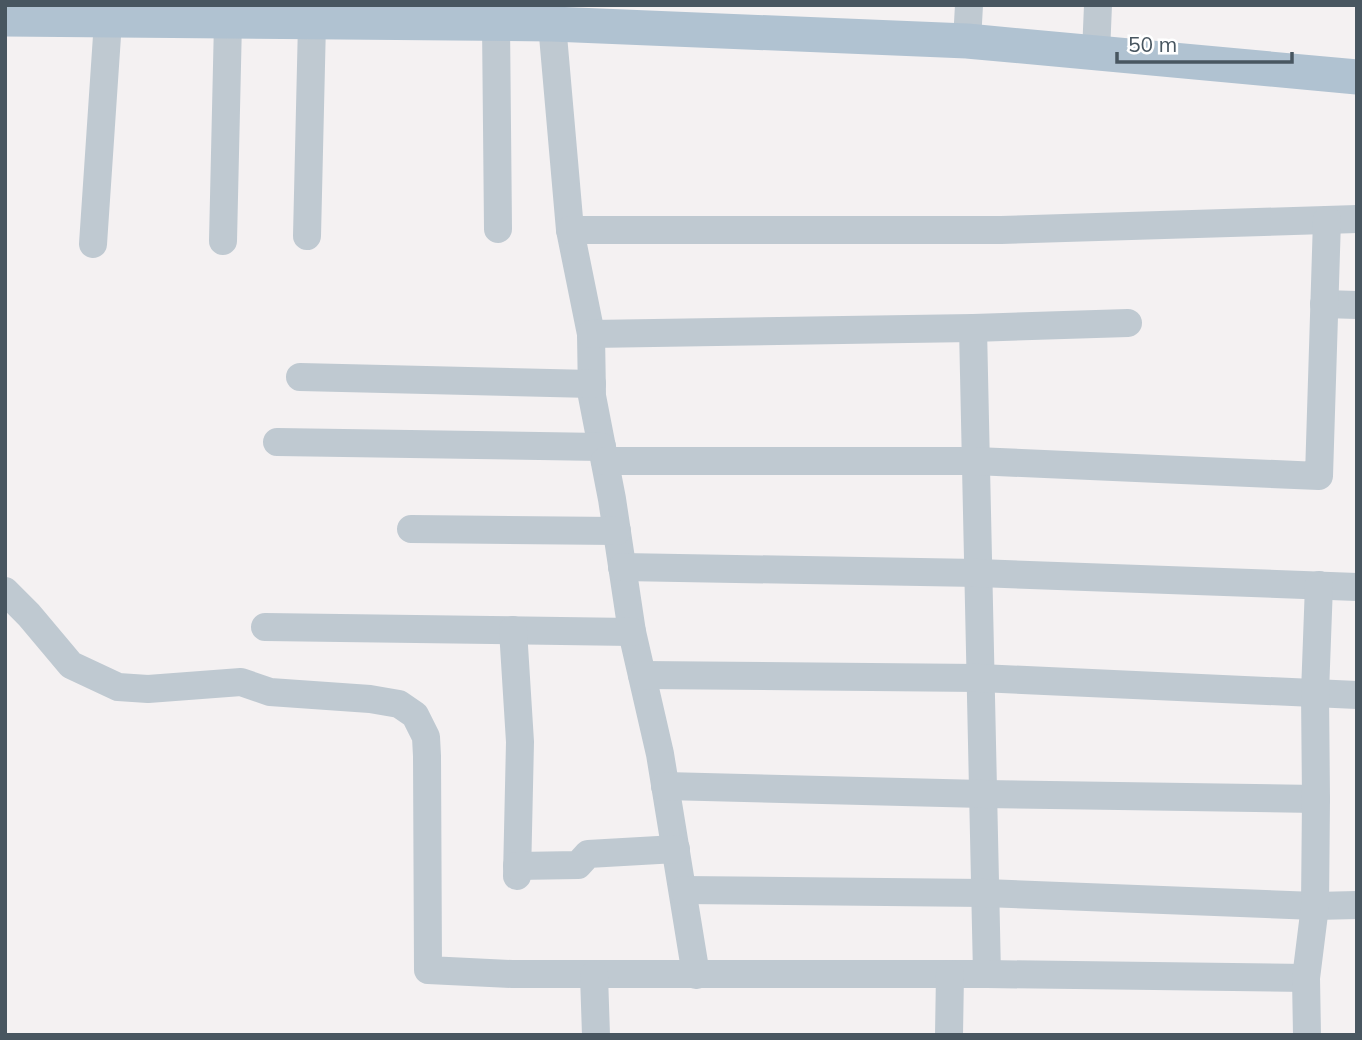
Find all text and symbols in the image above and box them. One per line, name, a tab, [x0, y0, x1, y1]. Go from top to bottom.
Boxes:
scale bar	[1117, 21, 1292, 65]
text: 50 m	[1128, 31, 1177, 57]

